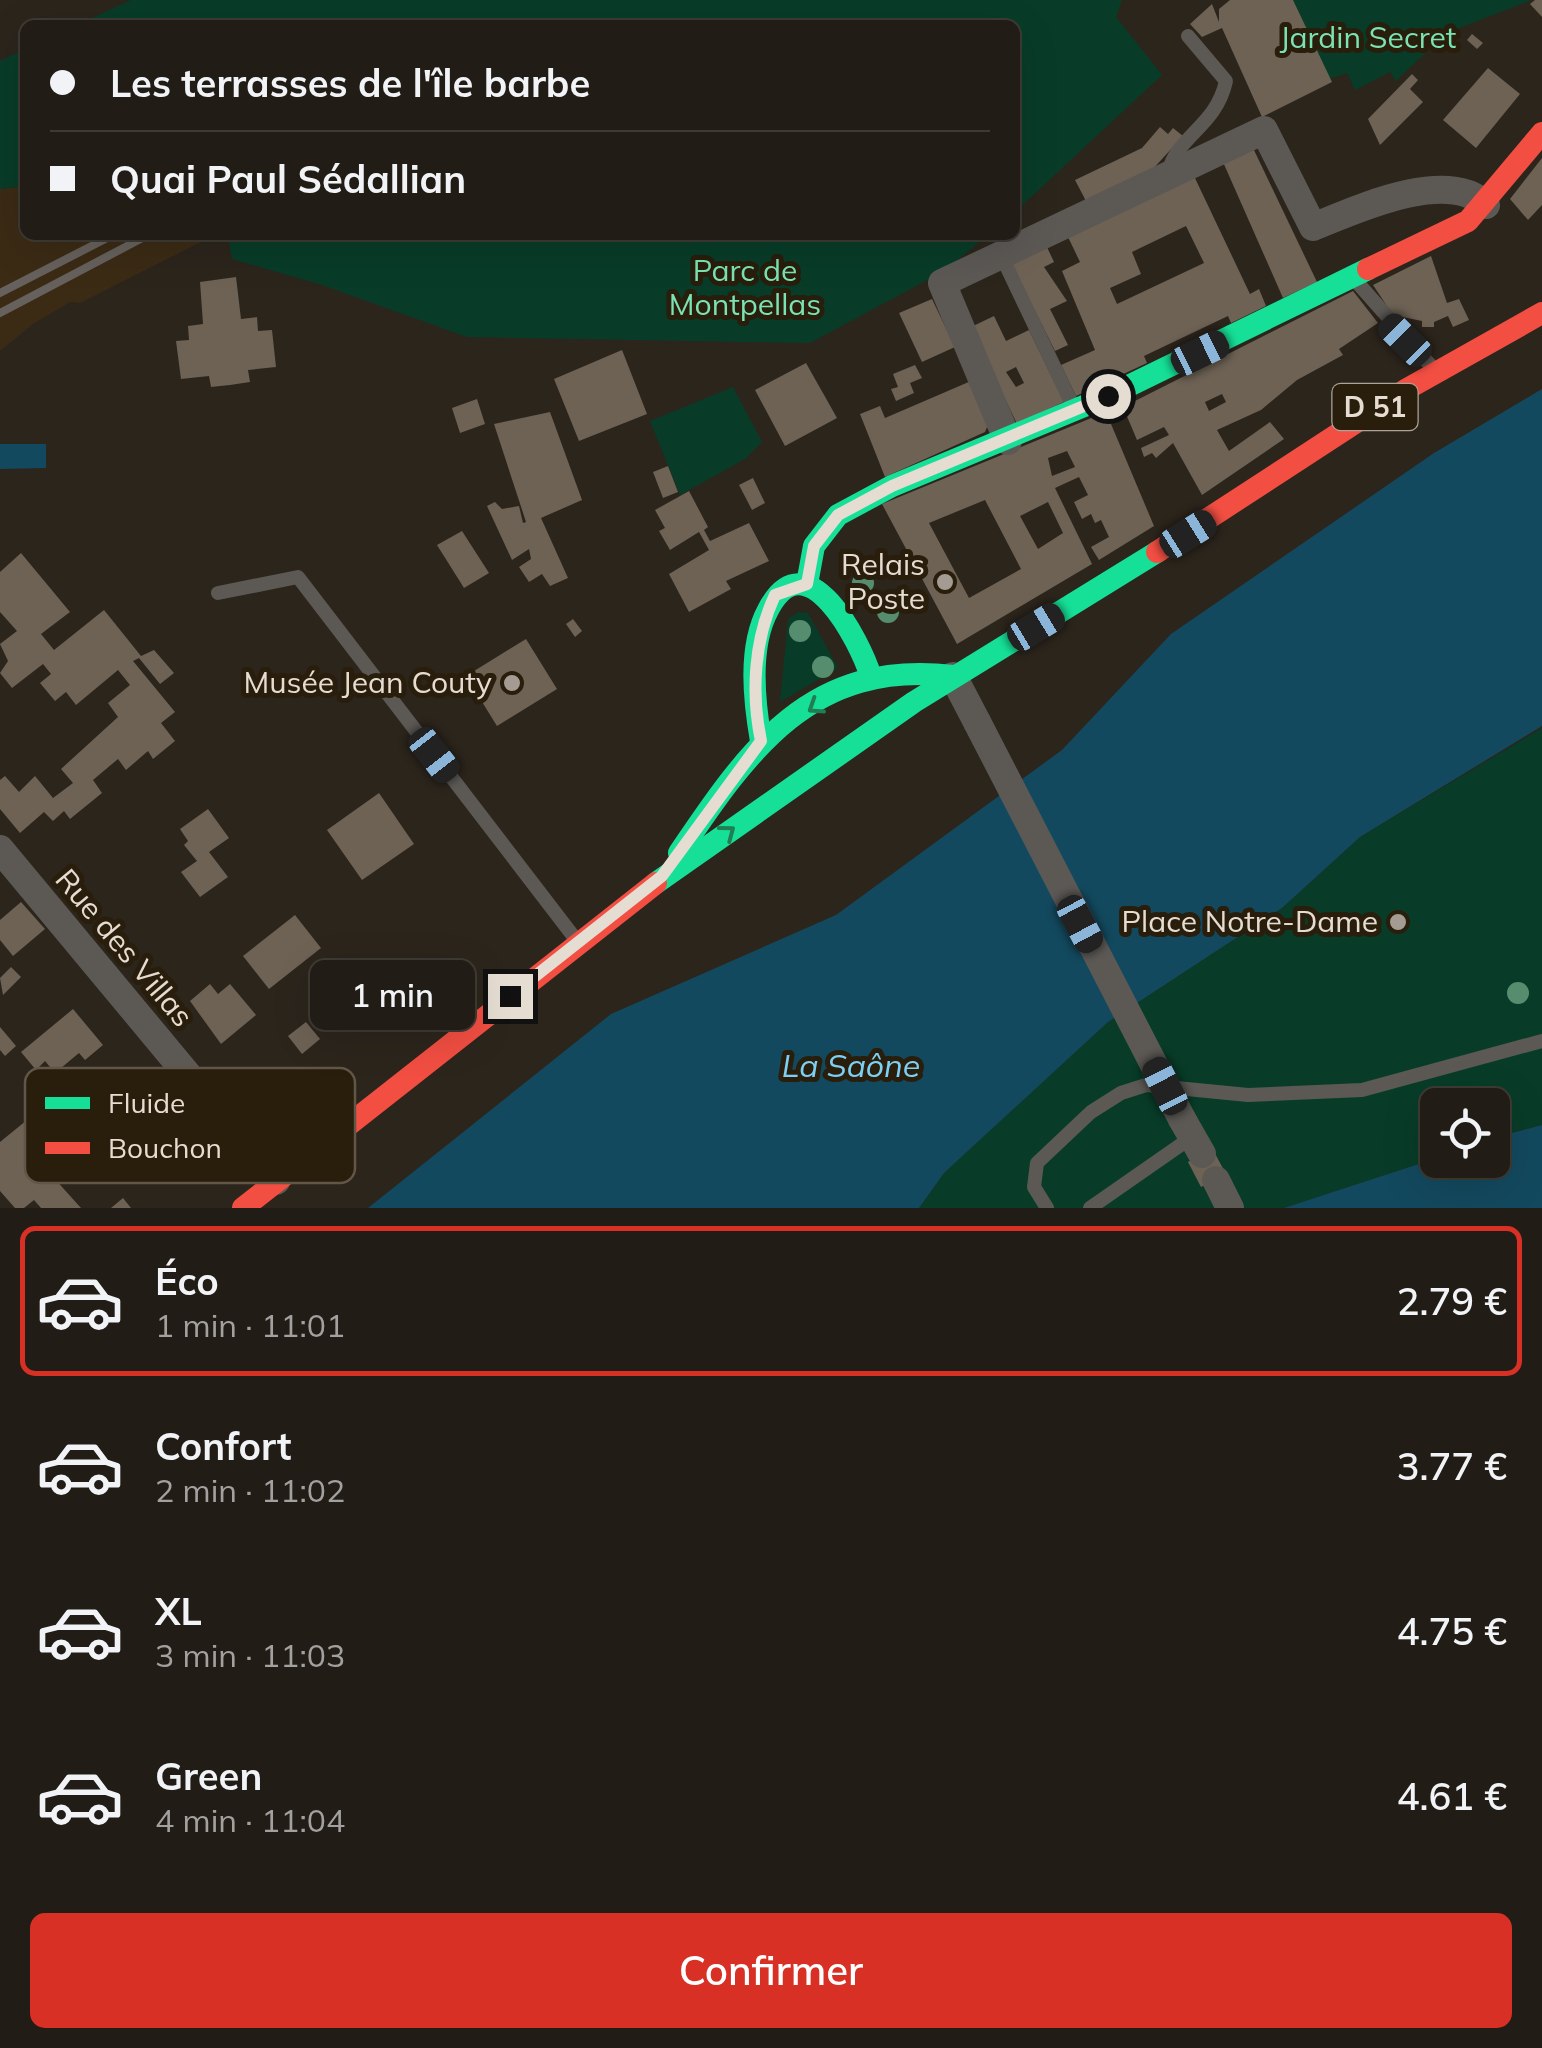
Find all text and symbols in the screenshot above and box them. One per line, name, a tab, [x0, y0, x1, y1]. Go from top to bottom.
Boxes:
park label: Jardin Secret	[1280, 18, 1456, 56]
text: Les terrasses de l'île barbe	[110, 59, 590, 107]
text: Quai Paul Sédallian	[110, 155, 466, 203]
park label: Parc de Montpellas	[669, 251, 821, 323]
car	[1373, 308, 1437, 372]
car	[1166, 326, 1234, 380]
route start	[1086, 374, 1131, 419]
road number: D 51	[1332, 384, 1418, 430]
car	[1155, 505, 1221, 563]
place label: Relais Poste	[841, 545, 925, 617]
marker: Relais Poste	[934, 571, 956, 593]
car	[1003, 599, 1069, 655]
place label: Musée Jean Couty	[243, 663, 492, 701]
marker: Musée Jean Couty	[501, 672, 523, 694]
one-way arrow	[807, 694, 825, 713]
car	[404, 722, 464, 788]
one-way arrow	[717, 827, 735, 844]
street label: Rue des Villas	[48, 861, 202, 1034]
car	[1053, 890, 1107, 958]
place label: Place Notre-Dame	[1121, 902, 1378, 940]
marker: Place Notre-Dame	[1387, 911, 1409, 933]
callout: 1 min	[310, 961, 475, 1031]
route end	[488, 974, 533, 1019]
text: 1 min	[351, 975, 434, 1015]
water label: La Saône	[782, 1045, 920, 1085]
car	[1138, 1052, 1192, 1120]
legend	[25, 1068, 355, 1183]
text: Fluide	[108, 1085, 185, 1120]
map controls	[1420, 1088, 1510, 1178]
button: locate	[1420, 1088, 1510, 1178]
text: Bouchon	[108, 1130, 222, 1165]
icon: car	[35, 1256, 125, 1346]
text: Éco	[155, 1257, 219, 1305]
text: 2.79 €	[1397, 1277, 1507, 1325]
text: 1 min · 11:01	[155, 1305, 345, 1345]
icon: car	[35, 1421, 125, 1511]
text: Confort	[155, 1422, 292, 1470]
text: 3.77 €	[1397, 1442, 1507, 1490]
text: 2 min · 11:02	[155, 1470, 345, 1510]
icon: car	[35, 1586, 125, 1676]
text: XL	[155, 1587, 202, 1635]
text: 4.75 €	[1397, 1607, 1507, 1655]
text: 3 min · 11:03	[155, 1635, 345, 1675]
icon: car	[35, 1751, 125, 1841]
text: Green	[155, 1752, 262, 1800]
text: 4.61 €	[1397, 1772, 1507, 1820]
text: 4 min · 11:04	[155, 1800, 345, 1840]
button: Confirmer	[30, 1913, 1512, 2028]

